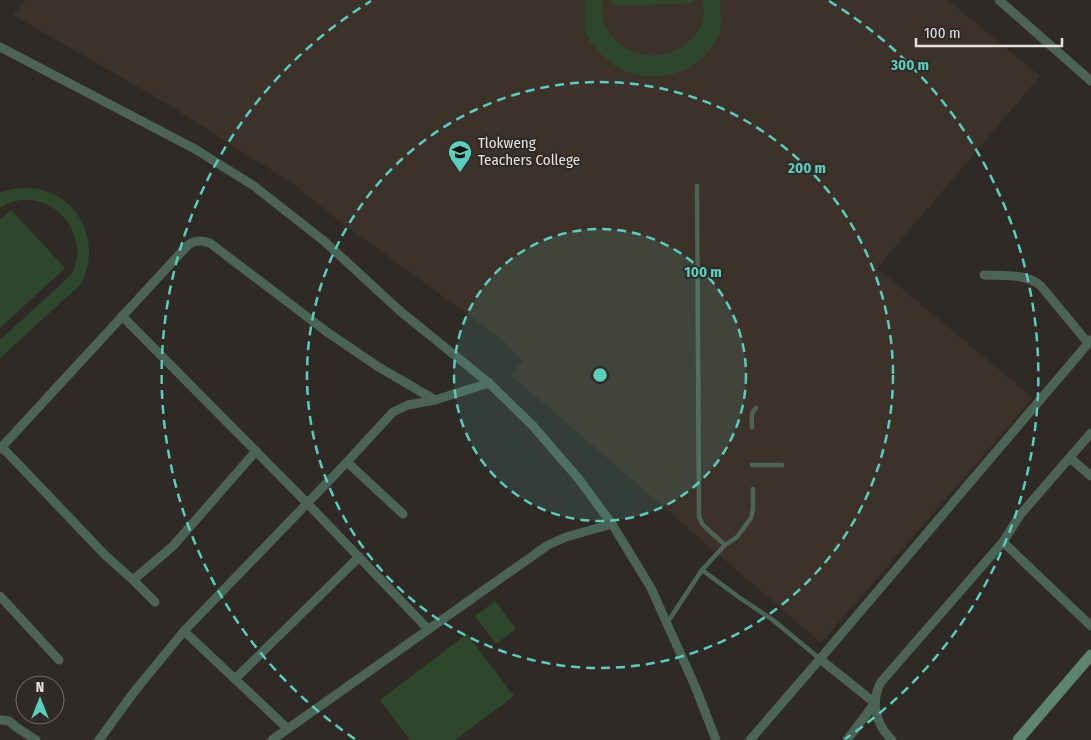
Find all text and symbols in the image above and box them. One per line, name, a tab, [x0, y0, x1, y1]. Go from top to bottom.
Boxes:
scale bar	[916, 15, 1062, 47]
text: 100 m	[924, 24, 961, 42]
text: 300 m	[890, 56, 929, 74]
place label: Tlokweng Teachers College	[478, 134, 580, 169]
school or university icon: Tlokweng Teachers College	[447, 139, 473, 173]
text: 200 m	[787, 159, 826, 177]
text: 100 m	[684, 263, 722, 281]
centre of rings	[591, 366, 609, 384]
north arrow	[15, 675, 65, 725]
text: N	[36, 679, 44, 696]

